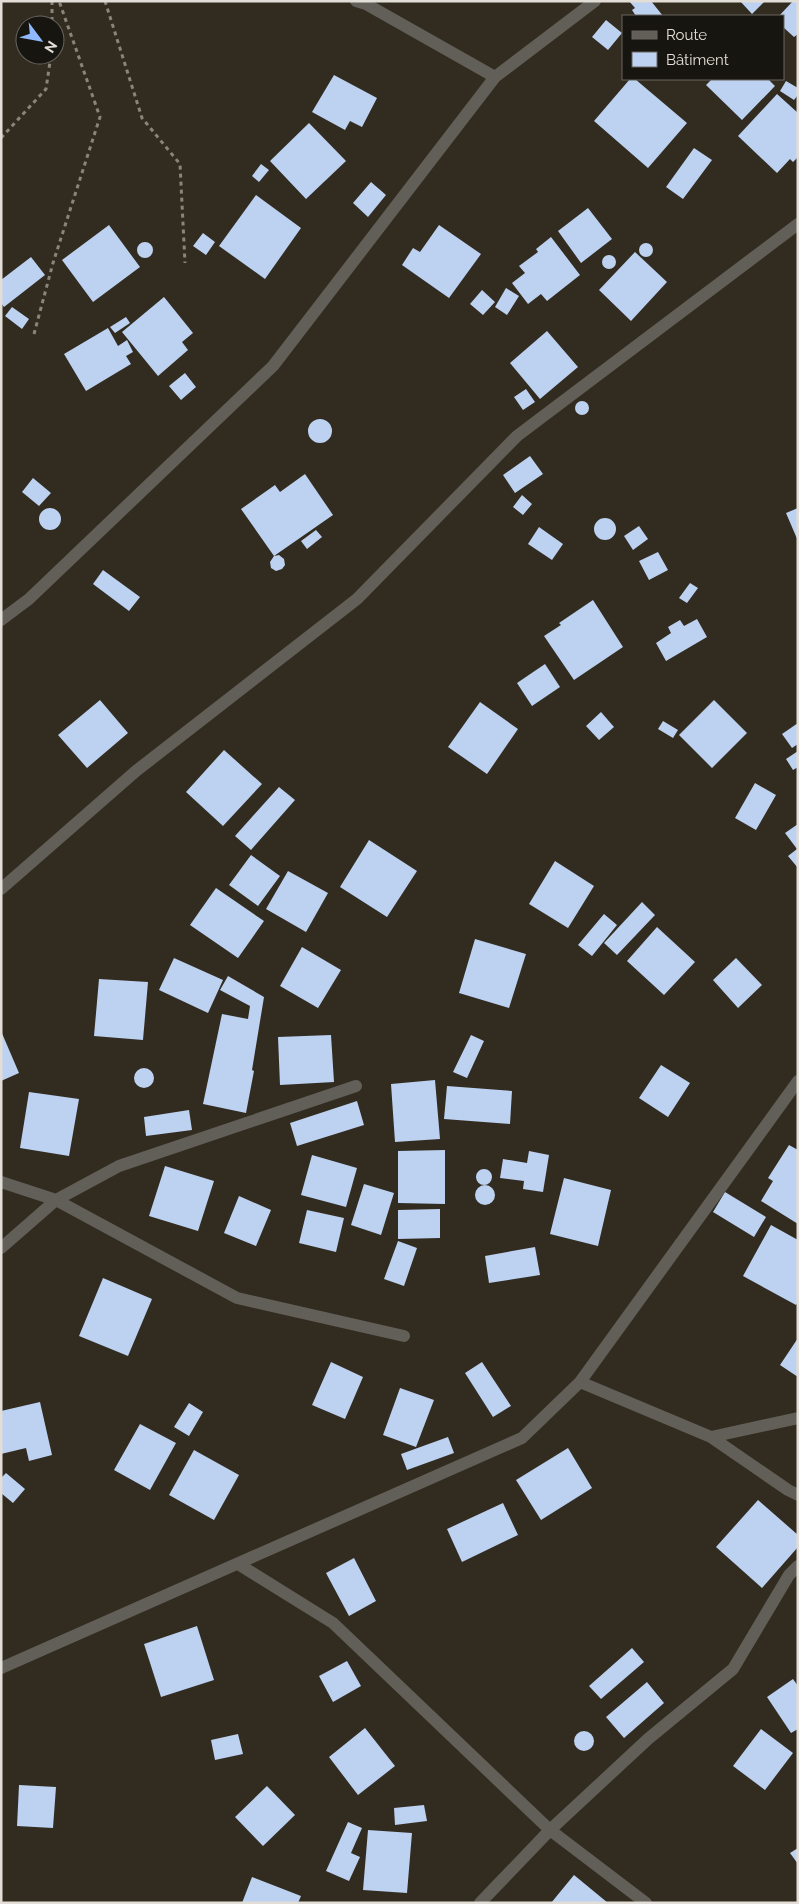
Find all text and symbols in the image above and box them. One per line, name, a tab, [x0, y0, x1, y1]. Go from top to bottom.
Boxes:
north arrow	[15, 15, 65, 65]
legend	[622, 15, 784, 80]
text: Route	[666, 26, 707, 44]
text: N	[41, 38, 61, 56]
text: Bâtiment	[666, 51, 729, 69]

